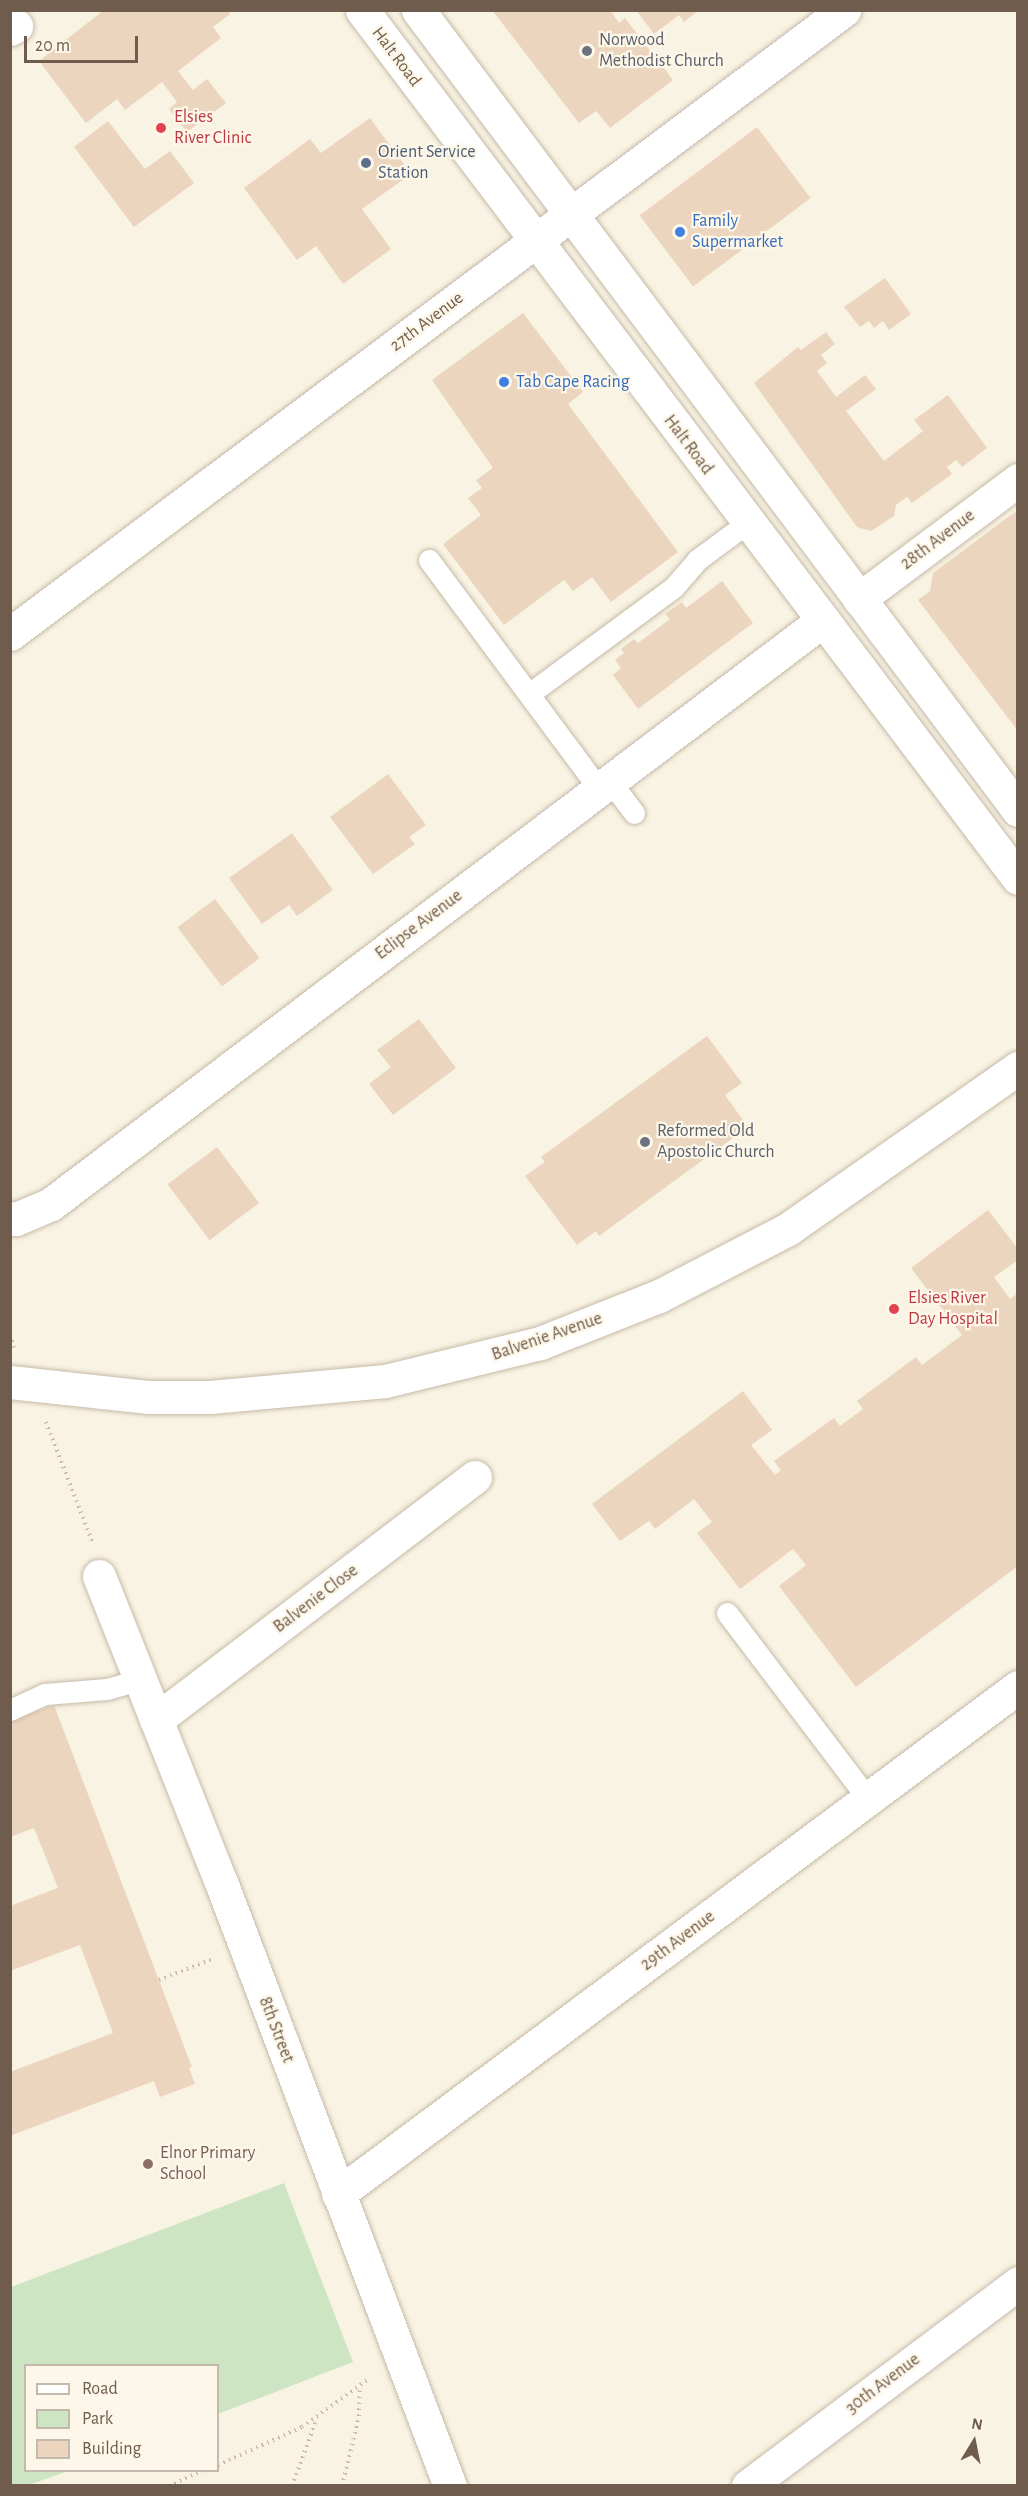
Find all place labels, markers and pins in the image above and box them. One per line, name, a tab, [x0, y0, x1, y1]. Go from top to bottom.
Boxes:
place label: Norwood Methodist Church	[599, 30, 724, 72]
marker: Norwood Methodist Church	[580, 44, 594, 58]
place label: Elsies River Clinic	[174, 107, 252, 150]
marker: Elsies River Clinic	[152, 119, 170, 137]
place label: Orient Service Station	[378, 142, 476, 184]
marker: Orient Service Station	[359, 156, 373, 170]
place label: Family Supermarket	[692, 211, 783, 254]
marker: Family Supermarket	[673, 225, 687, 239]
place label: Tab Cape Racing	[516, 371, 630, 393]
marker: Tab Cape Racing	[497, 375, 511, 389]
place label: Reformed Old Apostolic Church	[657, 1121, 775, 1164]
marker: Reformed Old Apostolic Church	[638, 1135, 652, 1149]
place label: Elsies River Day Hospital	[908, 1288, 998, 1330]
marker: Elsies River Day Hospital	[885, 1300, 903, 1318]
place label: Elnor Primary School	[160, 2143, 255, 2186]
marker: Elnor Primary School	[141, 2157, 155, 2171]

